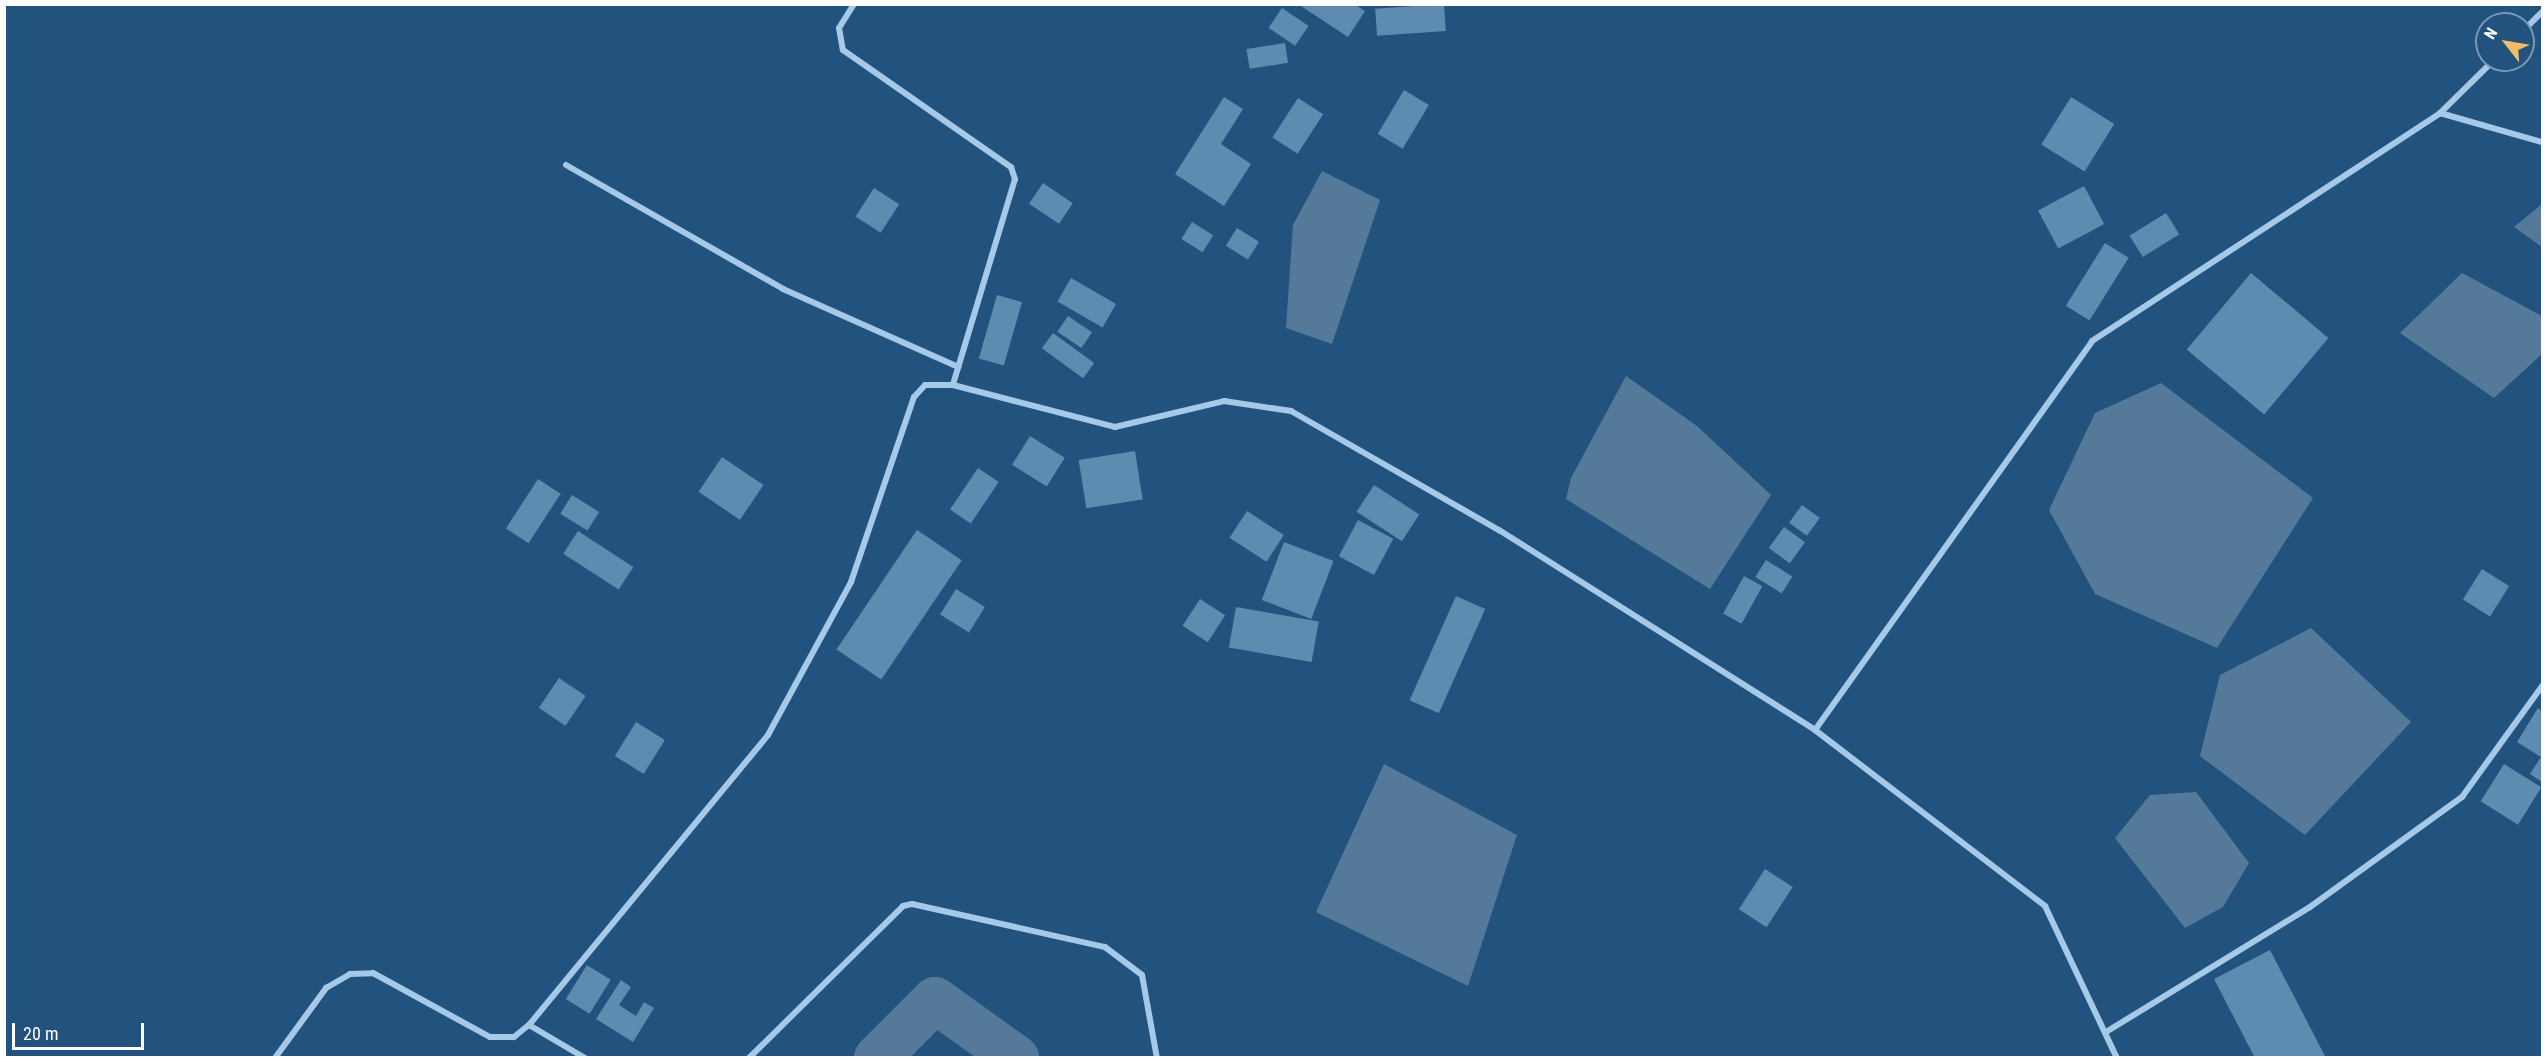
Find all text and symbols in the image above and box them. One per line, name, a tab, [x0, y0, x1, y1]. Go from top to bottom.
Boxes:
north arrow	[2475, 12, 2535, 72]
text: N	[2480, 24, 2502, 43]
scale bar	[15, 1011, 147, 1049]
text: 20 m	[23, 1023, 58, 1044]

